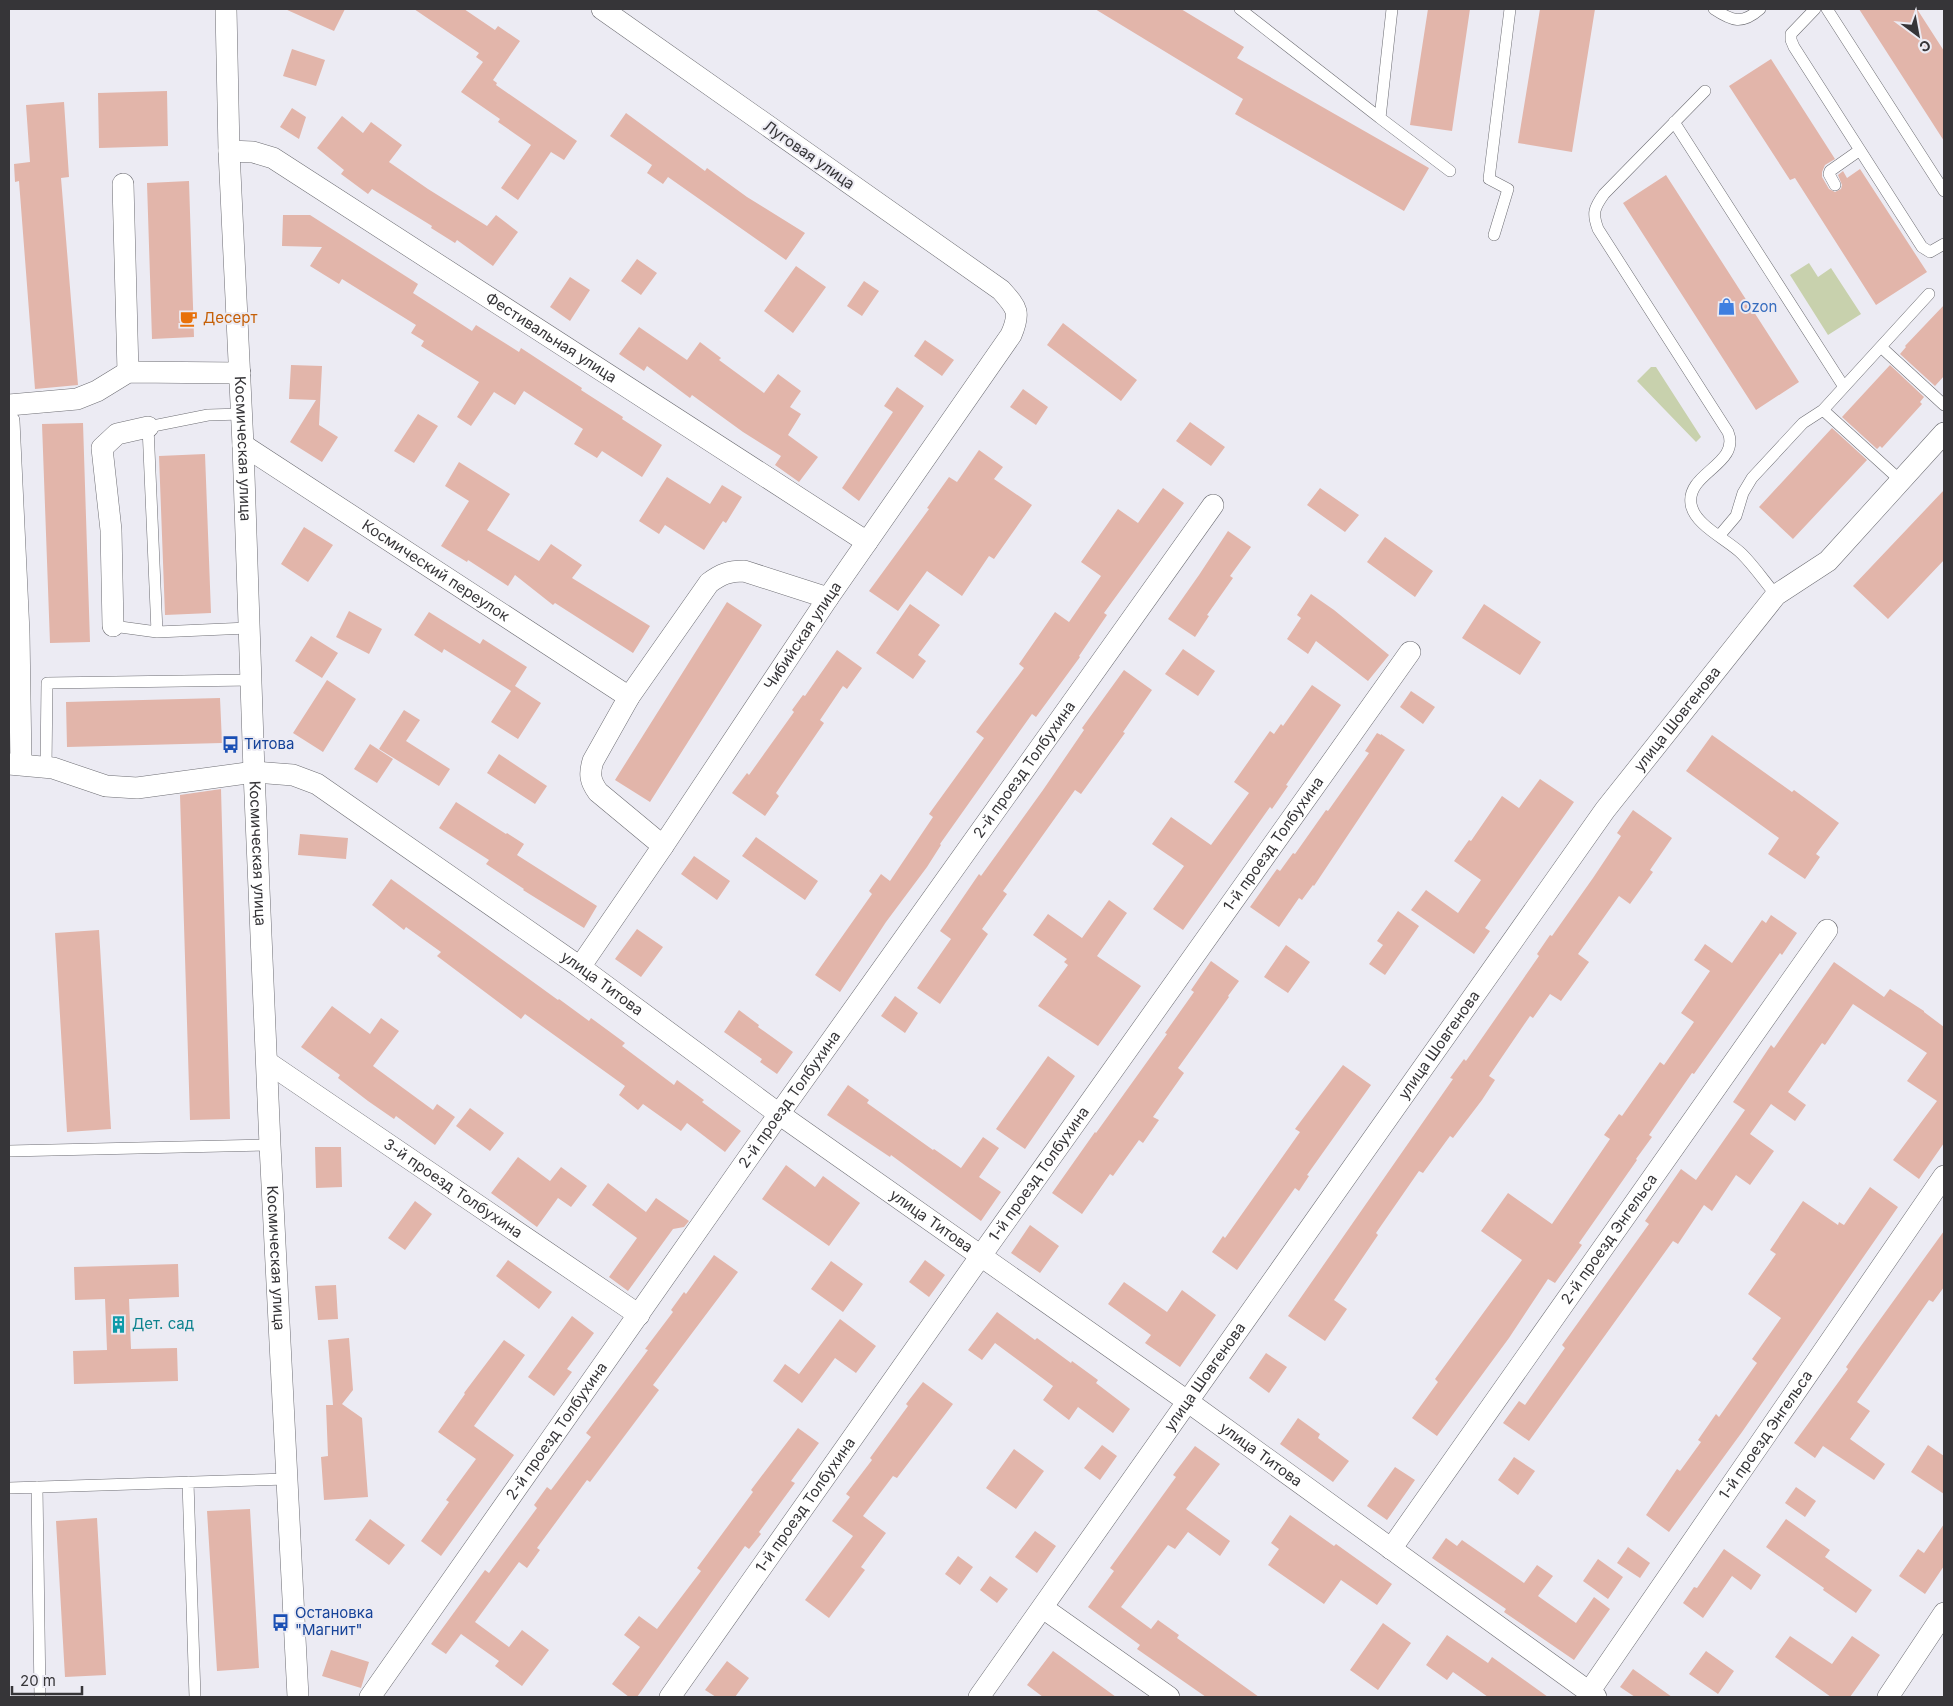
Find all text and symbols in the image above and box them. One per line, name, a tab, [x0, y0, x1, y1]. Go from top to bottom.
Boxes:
north arrow	[1893, 10, 1943, 60]
text: С	[1916, 36, 1934, 56]
street label: Луговая улица	[760, 116, 859, 193]
street label: Фестивальная улица	[482, 288, 620, 387]
shop icon: Ozon	[1716, 297, 1736, 317]
place label: Ozon	[1740, 297, 1777, 316]
cafe icon: Десерт	[179, 308, 199, 328]
place label: Десерт	[203, 308, 258, 327]
street label: Космическая улица	[231, 376, 256, 522]
street label: Космический переулок	[359, 515, 513, 625]
street label: Чибийская улица	[759, 578, 845, 694]
street label: улица Шовгенова	[1630, 662, 1724, 775]
street label: 2-й проезд Толбухина	[969, 697, 1079, 842]
bus stop icon: Титова	[220, 734, 240, 754]
place label: Титова	[244, 734, 294, 753]
street label: 1-й проезд Толбухина	[1219, 773, 1327, 915]
street label: Космическая улица	[245, 780, 271, 926]
street label: улица Титова	[558, 947, 647, 1020]
street label: улица Шовгенова	[1394, 987, 1484, 1103]
street label: 2-й проезд Толбухина	[734, 1027, 844, 1172]
street label: 1-й проезд Толбухина	[984, 1103, 1093, 1245]
street label: 3-й проезд Толбухина	[380, 1134, 526, 1242]
street label: 2-й проезд Энгельса	[1556, 1170, 1661, 1308]
street label: Космическая улица	[263, 1185, 289, 1331]
street label: улица Титова	[886, 1185, 977, 1256]
building icon: Дет. сад	[108, 1314, 128, 1334]
place label: Дет. сад	[132, 1314, 194, 1333]
street label: улица Шовгенова	[1160, 1318, 1249, 1434]
street label: 2-й проезд Толбухина	[501, 1358, 611, 1503]
street label: 1-й проезд Энгельса	[1715, 1367, 1816, 1503]
street label: улица Титова	[1216, 1418, 1306, 1490]
street label: 1-й проезд Толбухина	[751, 1433, 859, 1576]
place label: Остановка "Магнит"	[295, 1603, 373, 1639]
bus stop icon: Остановка "Магнит"	[271, 1612, 291, 1632]
scale bar	[12, 1664, 82, 1696]
text: 20 m	[20, 1671, 56, 1690]

